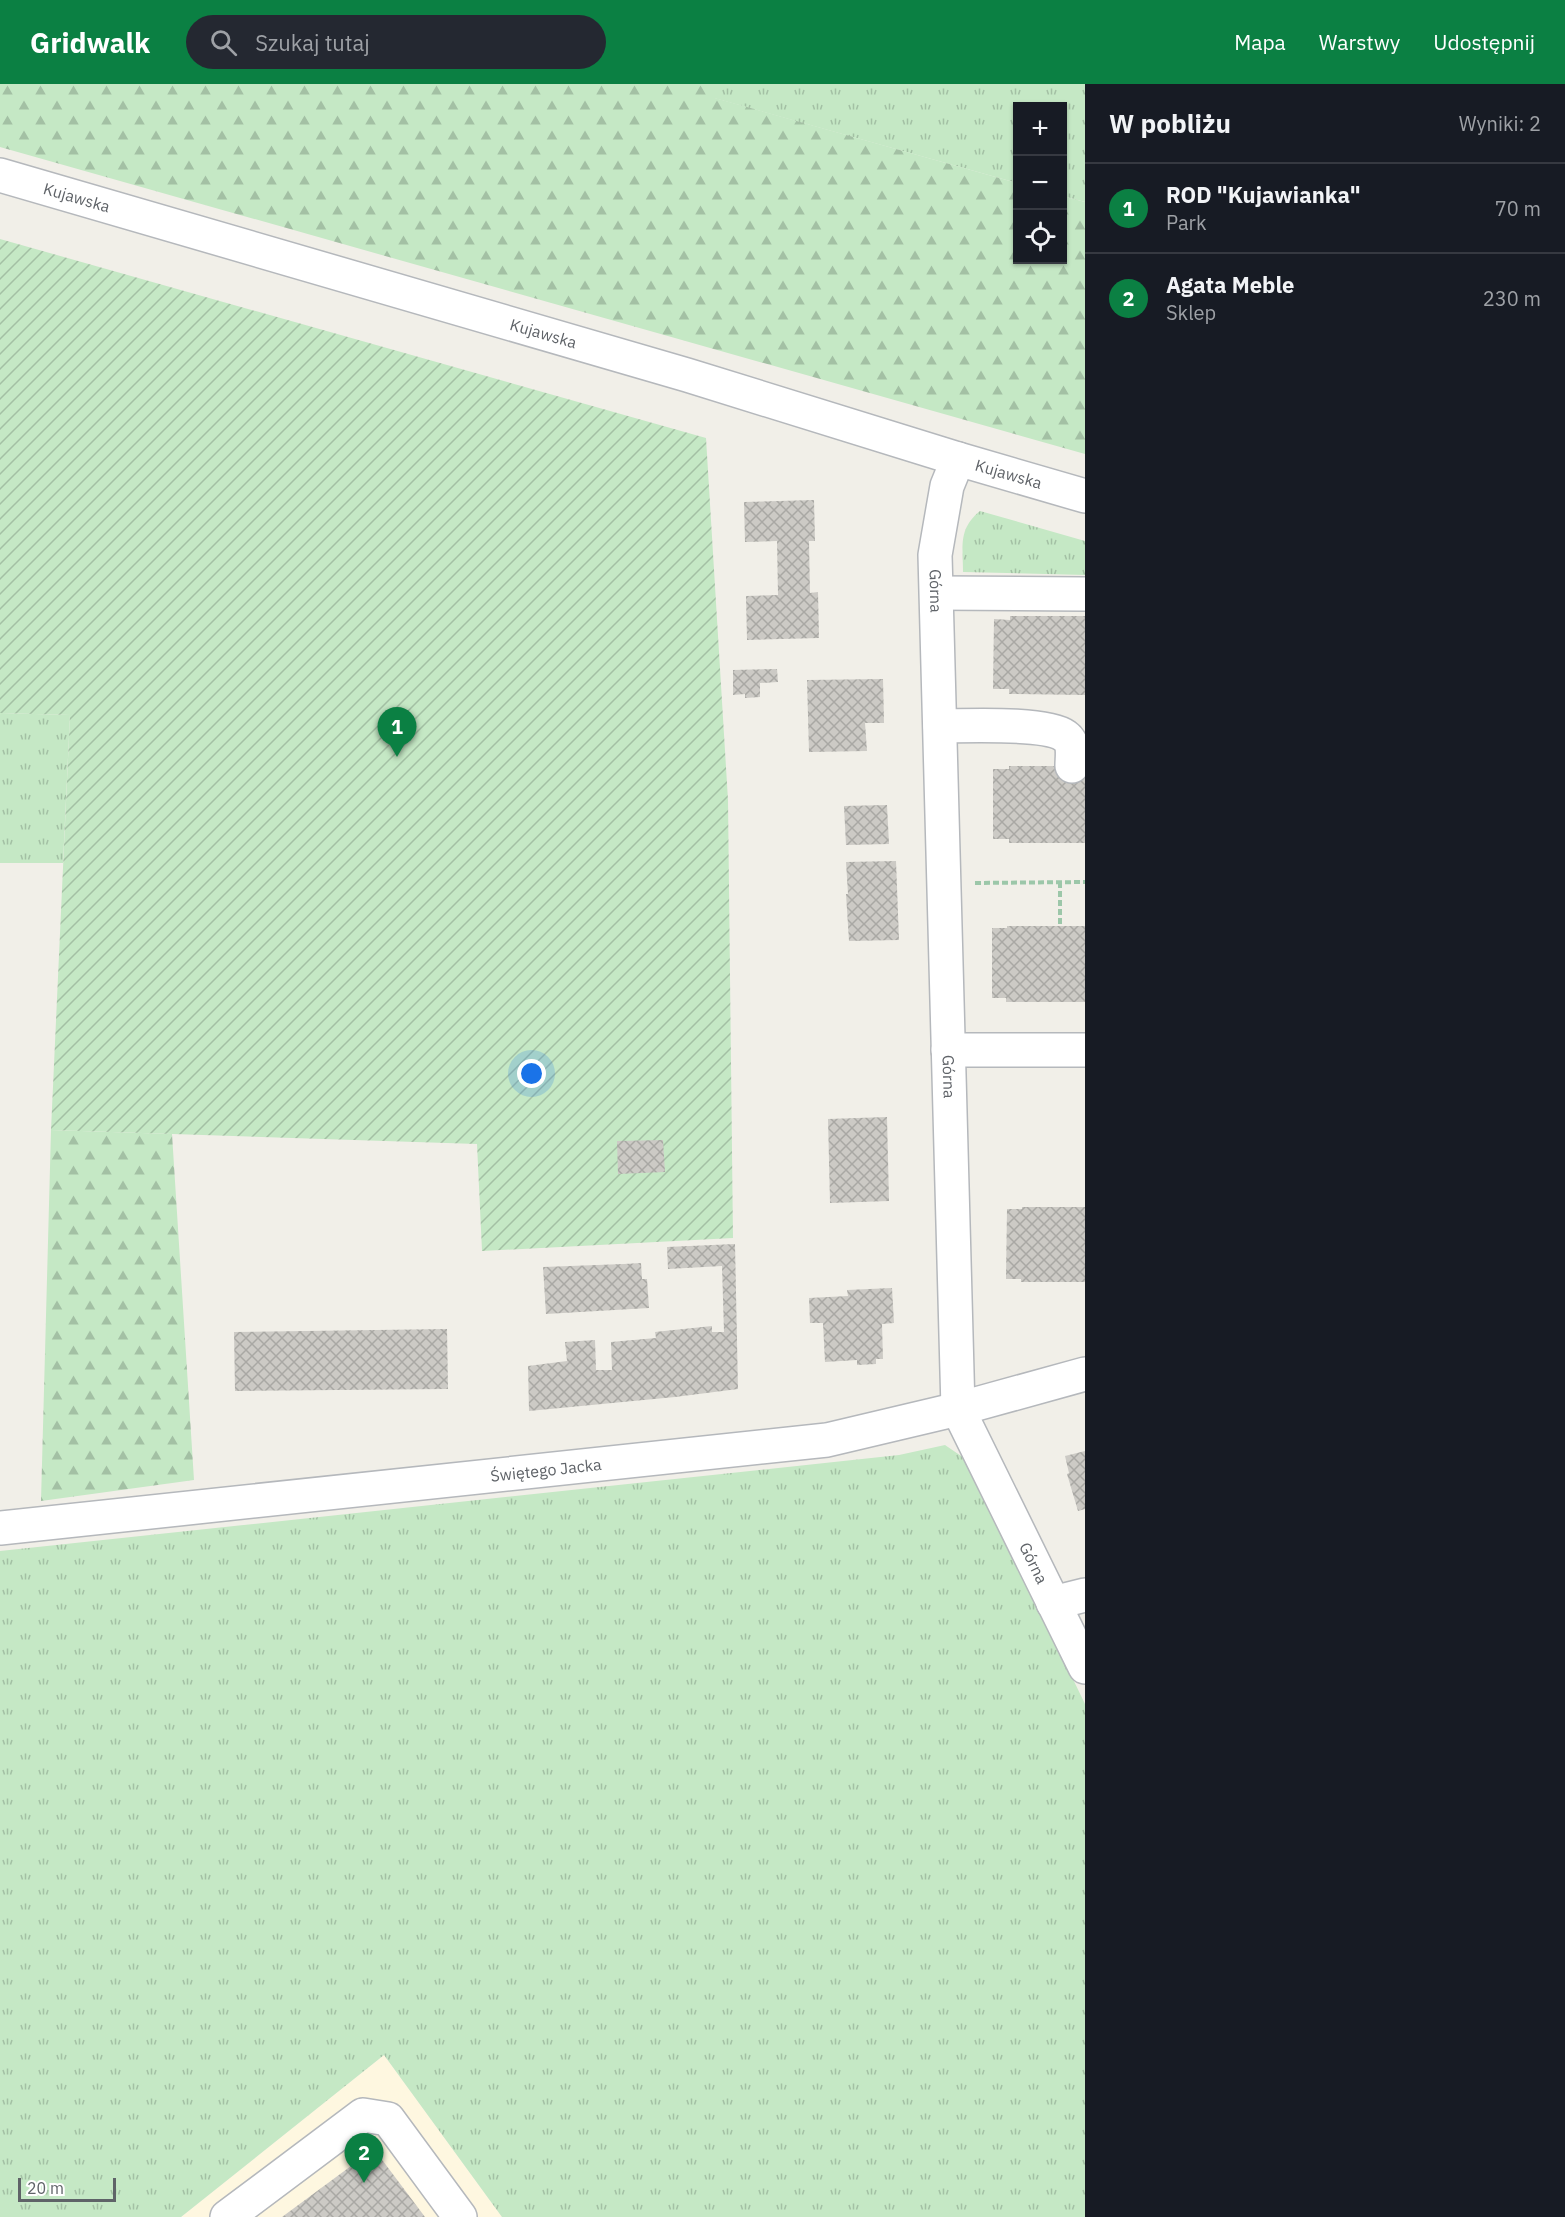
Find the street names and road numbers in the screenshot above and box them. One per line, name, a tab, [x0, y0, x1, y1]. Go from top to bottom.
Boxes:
street label: Kujawska	[41, 178, 113, 217]
street label: Kujawska	[508, 314, 580, 353]
street label: Kujawska	[973, 455, 1045, 493]
street label: Górna	[925, 569, 947, 613]
street label: Górna	[938, 1055, 960, 1099]
street label: Świętego Jacka	[489, 1454, 603, 1486]
street label: Górna	[1015, 1539, 1053, 1587]

